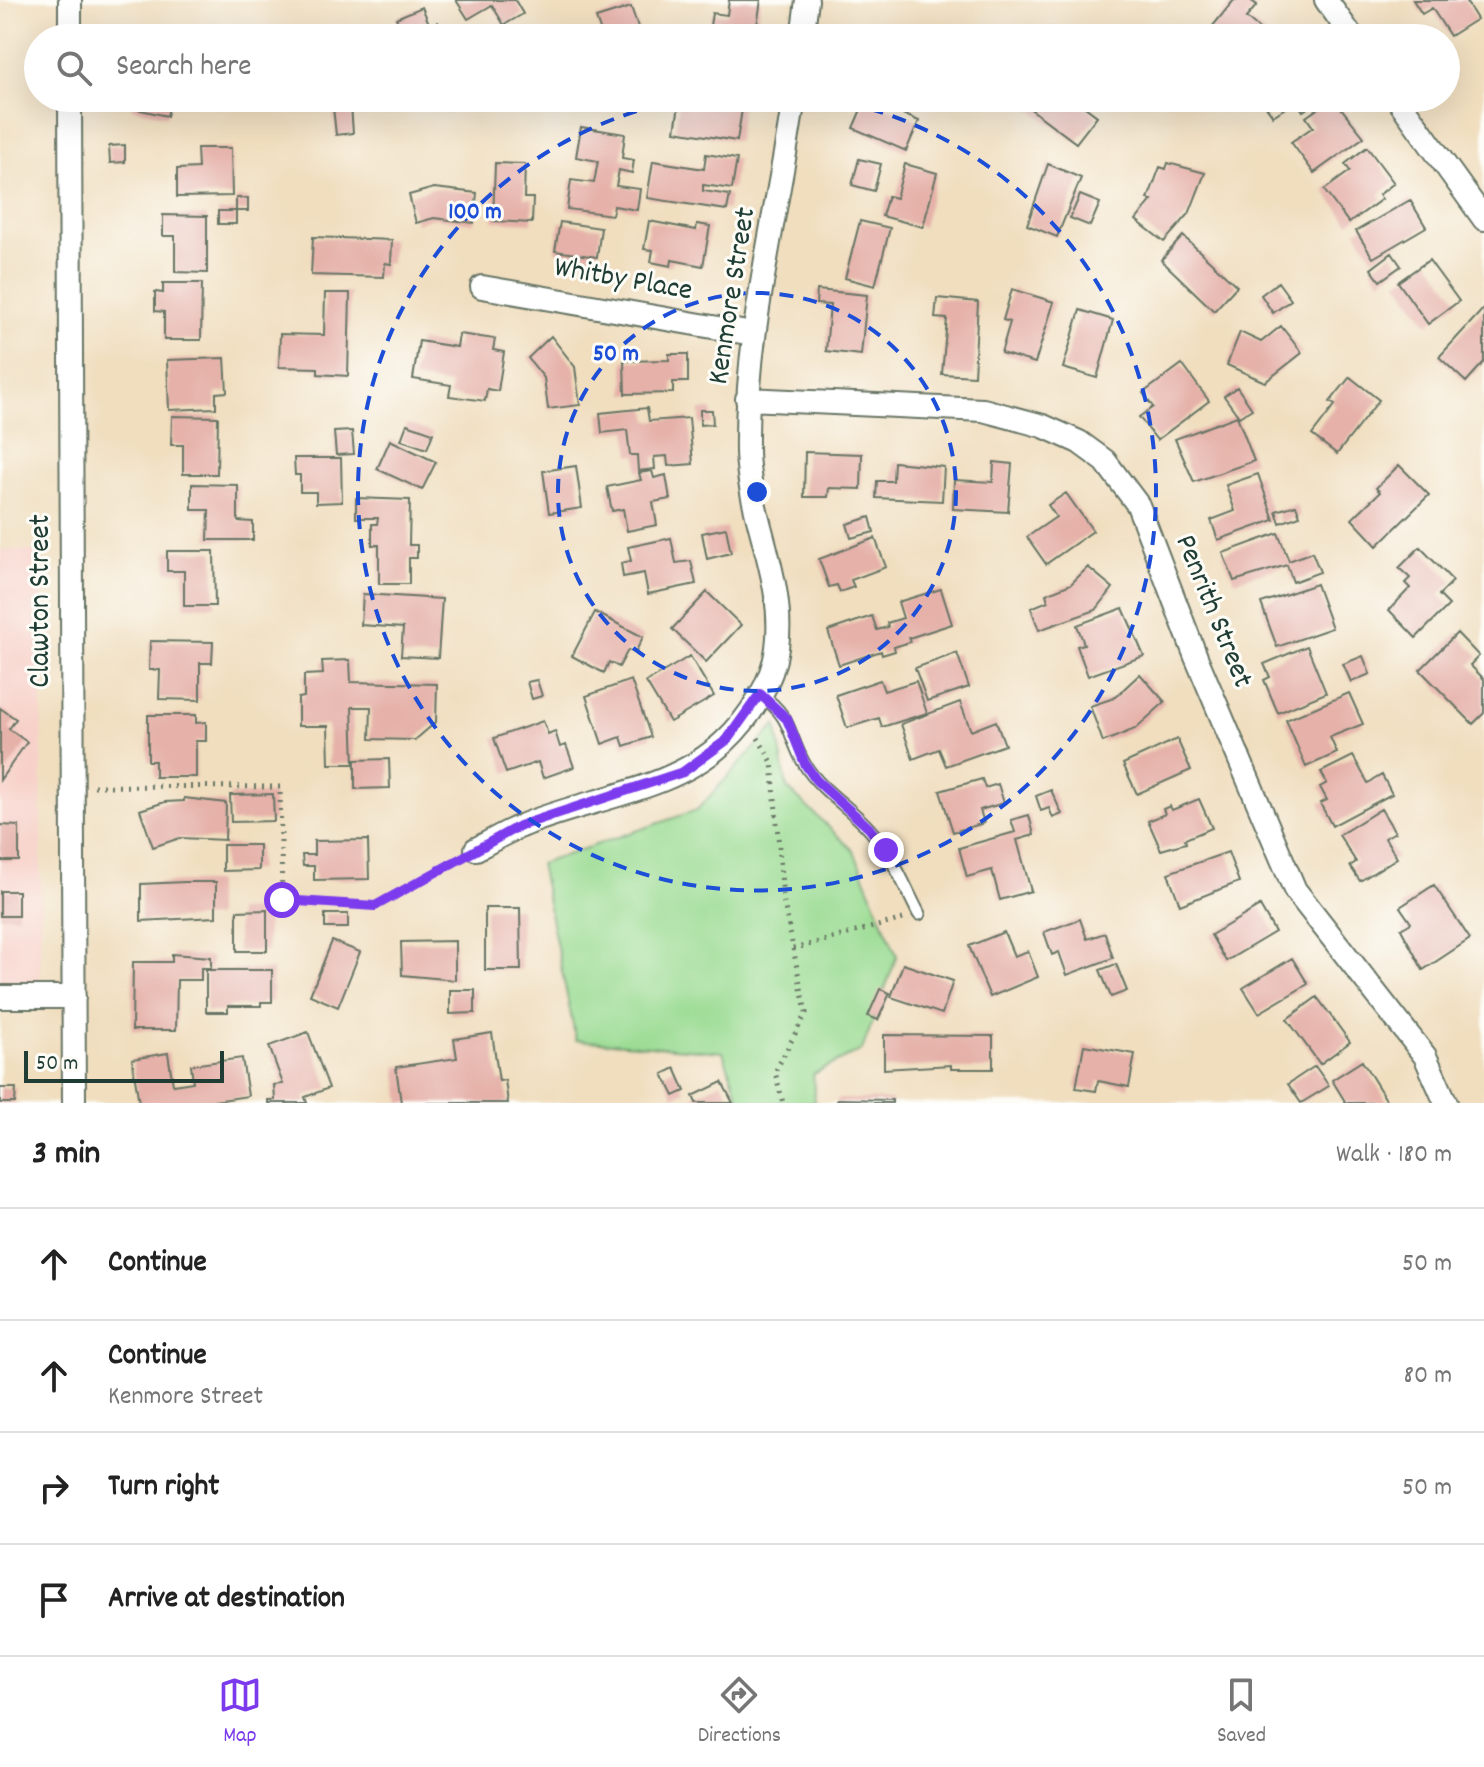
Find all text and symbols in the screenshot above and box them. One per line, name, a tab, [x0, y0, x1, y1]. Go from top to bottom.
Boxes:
search box	[24, 24, 1460, 112]
icon: search	[52, 46, 96, 90]
text: Search here	[116, 47, 252, 90]
text: 100 m	[448, 196, 502, 230]
street label: Kenmore Street	[699, 204, 769, 388]
street label: Whitby Place	[551, 248, 695, 314]
text: 50 m	[593, 338, 639, 372]
centre of rings	[743, 478, 771, 506]
street label: Clawton Street	[21, 514, 64, 688]
street label: Penrith Street	[1162, 529, 1262, 695]
route end	[868, 832, 904, 868]
route start	[264, 882, 300, 918]
scale bar	[24, 1047, 224, 1083]
text: 50 m	[36, 1049, 78, 1080]
text: 3 min	[32, 1131, 100, 1180]
text: Walk · 180 m	[1336, 1137, 1452, 1174]
icon: ahead	[32, 1242, 76, 1286]
text: Continue	[108, 1243, 207, 1286]
text: 50 m	[1402, 1246, 1452, 1283]
text: Continue	[108, 1336, 207, 1379]
icon: ahead	[32, 1354, 76, 1398]
text: 80 m	[1404, 1358, 1452, 1395]
text: Kenmore Street	[108, 1379, 263, 1416]
icon: right	[32, 1466, 76, 1510]
text: Turn right	[108, 1467, 219, 1510]
text: 50 m	[1402, 1470, 1452, 1507]
icon: arrive	[32, 1578, 76, 1622]
text: Arrive at destination	[108, 1579, 345, 1622]
tab: Map	[218, 1673, 262, 1752]
tab: Directions	[698, 1673, 781, 1752]
tab: Saved	[1217, 1673, 1266, 1752]

